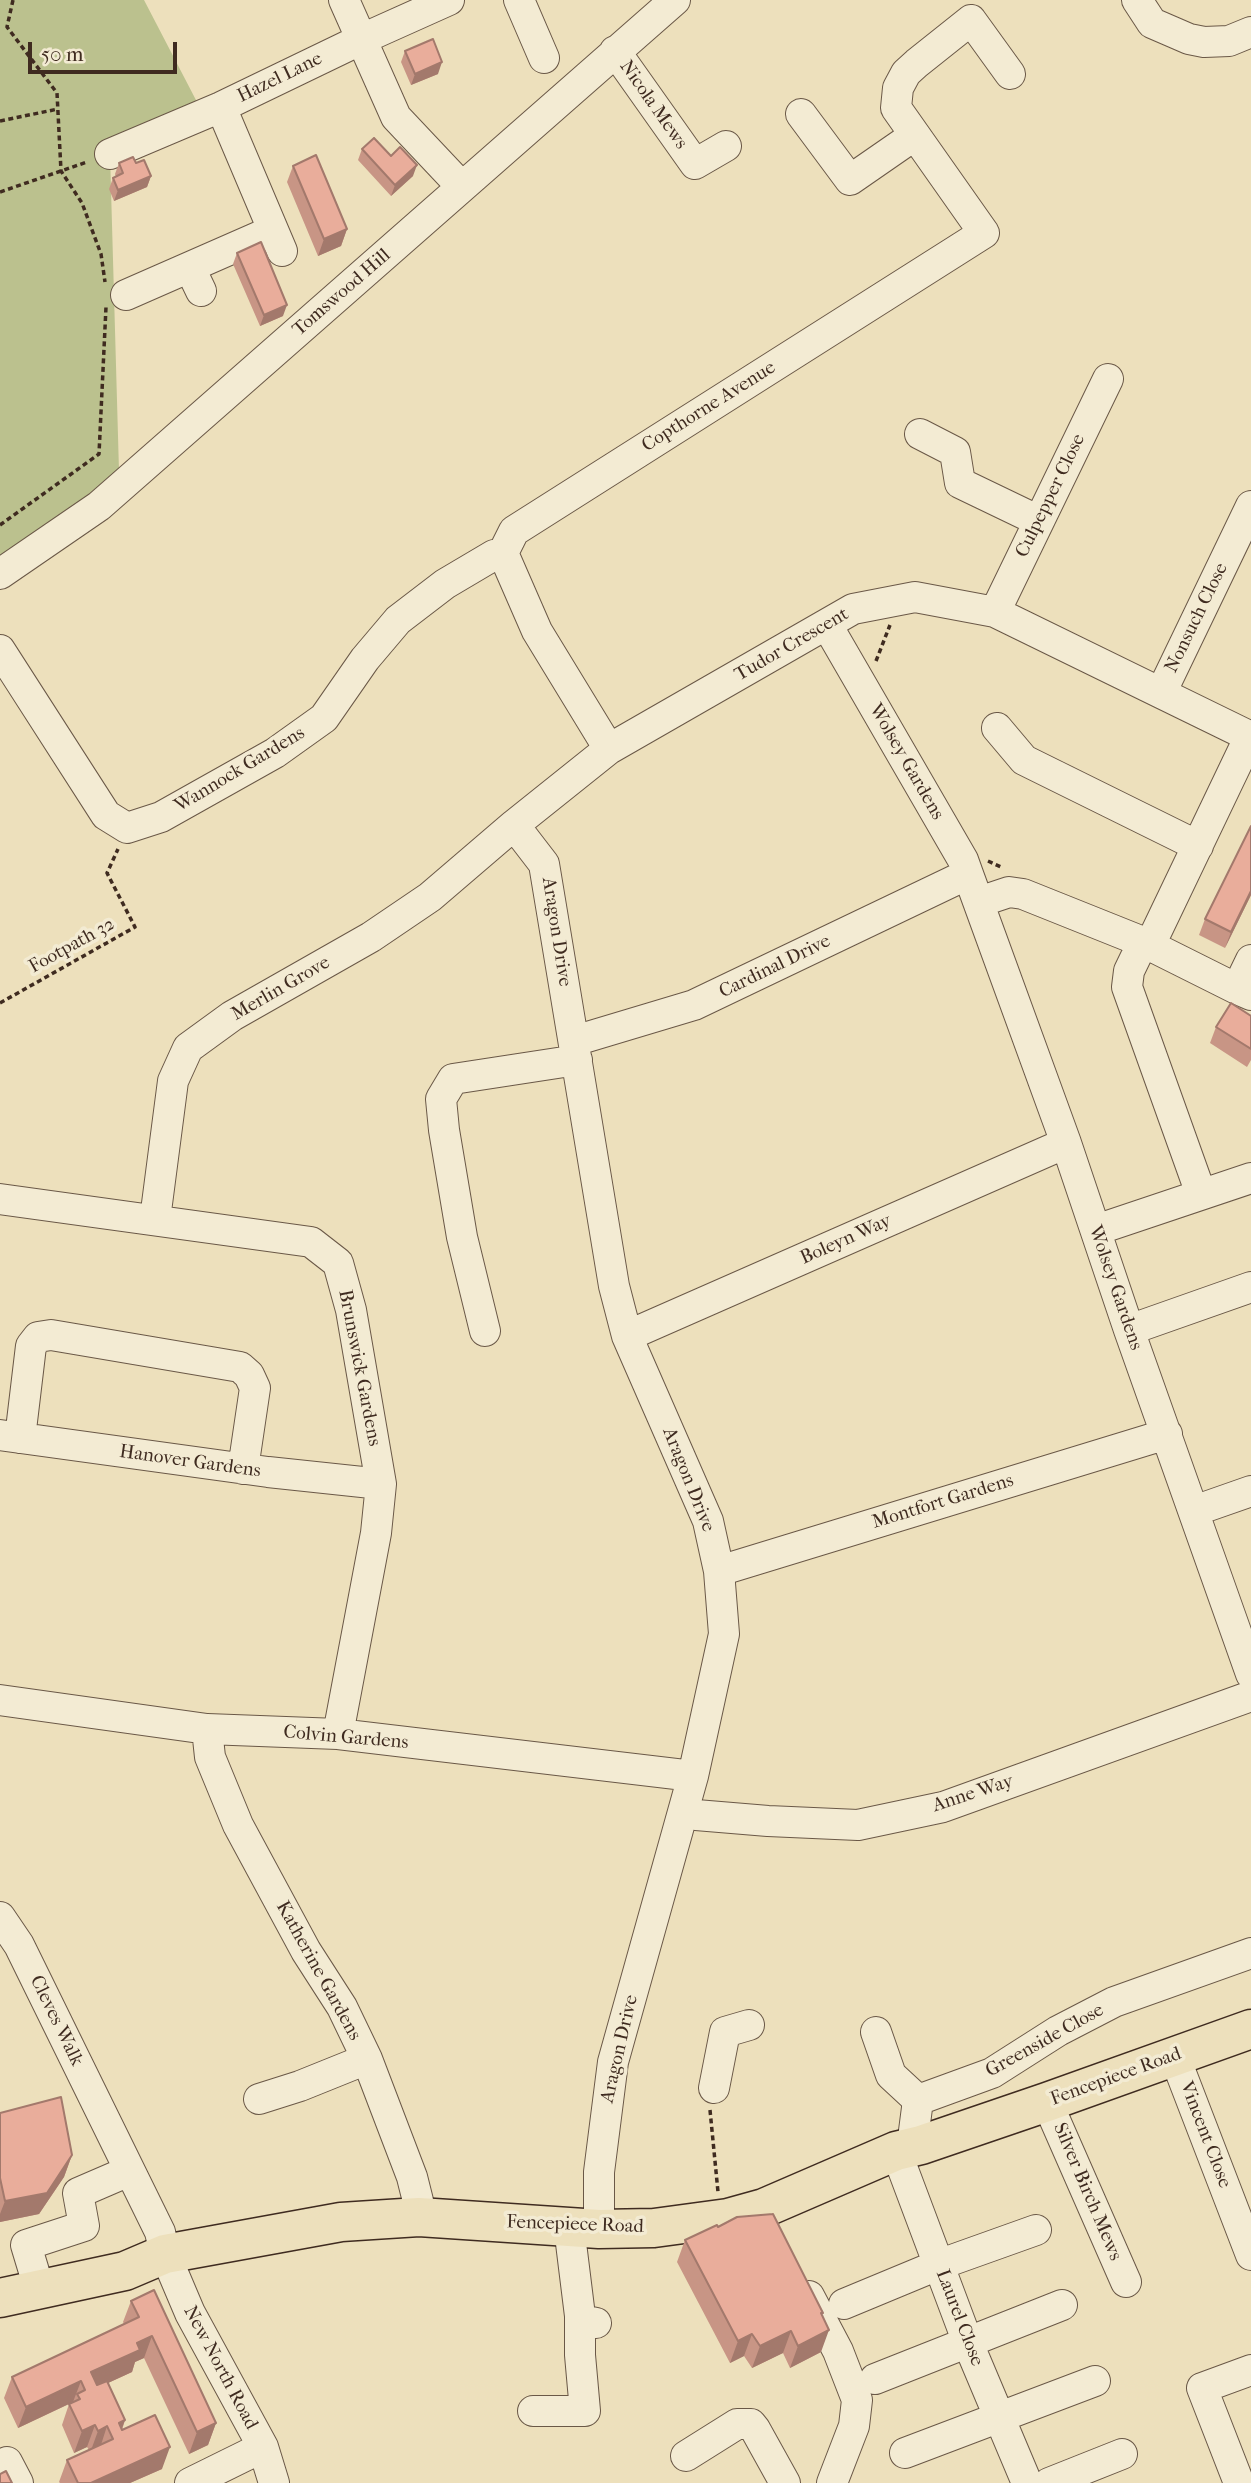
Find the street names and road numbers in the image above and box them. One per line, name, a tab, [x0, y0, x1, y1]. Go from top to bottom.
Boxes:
street label: Hazel Lane	[234, 48, 326, 108]
street label: Nicola Mews	[614, 56, 692, 154]
street label: Tomswood Hill	[288, 244, 396, 342]
street label: Copthorne Avenue	[638, 357, 780, 457]
street label: Culpepper Close	[1011, 430, 1091, 562]
street label: Nonsuch Close	[1161, 559, 1233, 677]
street label: Tudor Crescent	[731, 603, 853, 687]
street label: Wolsey Gardens	[864, 700, 948, 824]
street label: Wannock Gardens	[171, 722, 309, 818]
street label: Aragon Drive	[536, 876, 576, 988]
street label: Footpath 32	[25, 913, 119, 979]
street label: Cardinal Drive	[716, 930, 834, 1004]
street label: Merlin Grove	[228, 952, 334, 1026]
street label: Boleyn Way	[797, 1210, 895, 1270]
street label: Wolsey Gardens	[1083, 1223, 1147, 1353]
street label: Brunswick Gardens	[333, 1288, 385, 1448]
street label: Aragon Drive	[657, 1425, 719, 1535]
street label: Hanover Gardens	[118, 1441, 262, 1483]
street label: Montfort Gardens	[870, 1470, 1016, 1534]
street label: Colvin Gardens	[283, 1721, 409, 1755]
street label: Anne Way	[930, 1770, 1016, 1818]
street label: Katherine Gardens	[270, 1897, 366, 2045]
street label: Cleves Walk	[24, 1972, 88, 2070]
street label: Aragon Drive	[596, 1993, 644, 2105]
street label: Greenside Close	[982, 1999, 1108, 2083]
street label: Fencepiece Road	[1048, 2043, 1184, 2111]
street label: Vincent Close	[1174, 2078, 1236, 2192]
street label: Silver Birch Mews	[1048, 2120, 1126, 2264]
street label: Fencepiece Road	[506, 2211, 644, 2239]
street label: Laurel Close	[930, 2267, 988, 2369]
street label: New North Road	[178, 2302, 262, 2434]

